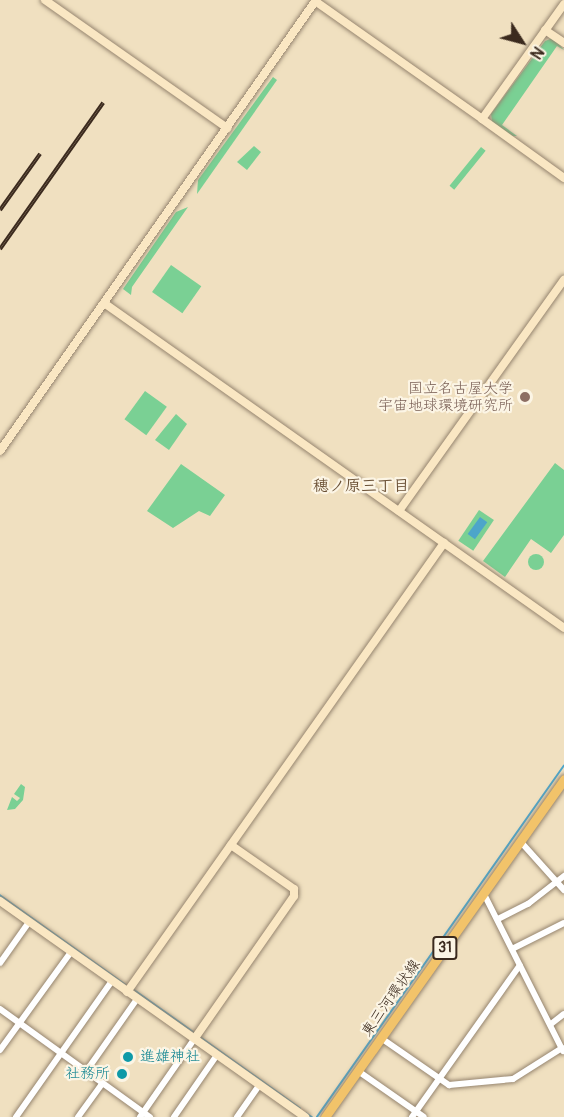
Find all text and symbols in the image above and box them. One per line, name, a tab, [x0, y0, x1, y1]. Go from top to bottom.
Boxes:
north arrow	[492, 12, 552, 72]
text: N	[525, 42, 548, 63]
place label: 国立名古屋大学 宇宙地球環境研究所	[378, 379, 513, 414]
marker: 国立名古屋大学 宇宙地球環境研究所	[518, 390, 532, 404]
district label: 穂ノ原三丁目	[313, 476, 409, 496]
road number: 31	[432, 937, 458, 959]
street label: 東三河環状線	[358, 956, 424, 1040]
place label: 進雄神社	[140, 1048, 200, 1066]
marker: 進雄神社	[121, 1050, 135, 1064]
place label: 社務所	[65, 1065, 110, 1083]
marker: 社務所	[115, 1067, 129, 1081]

